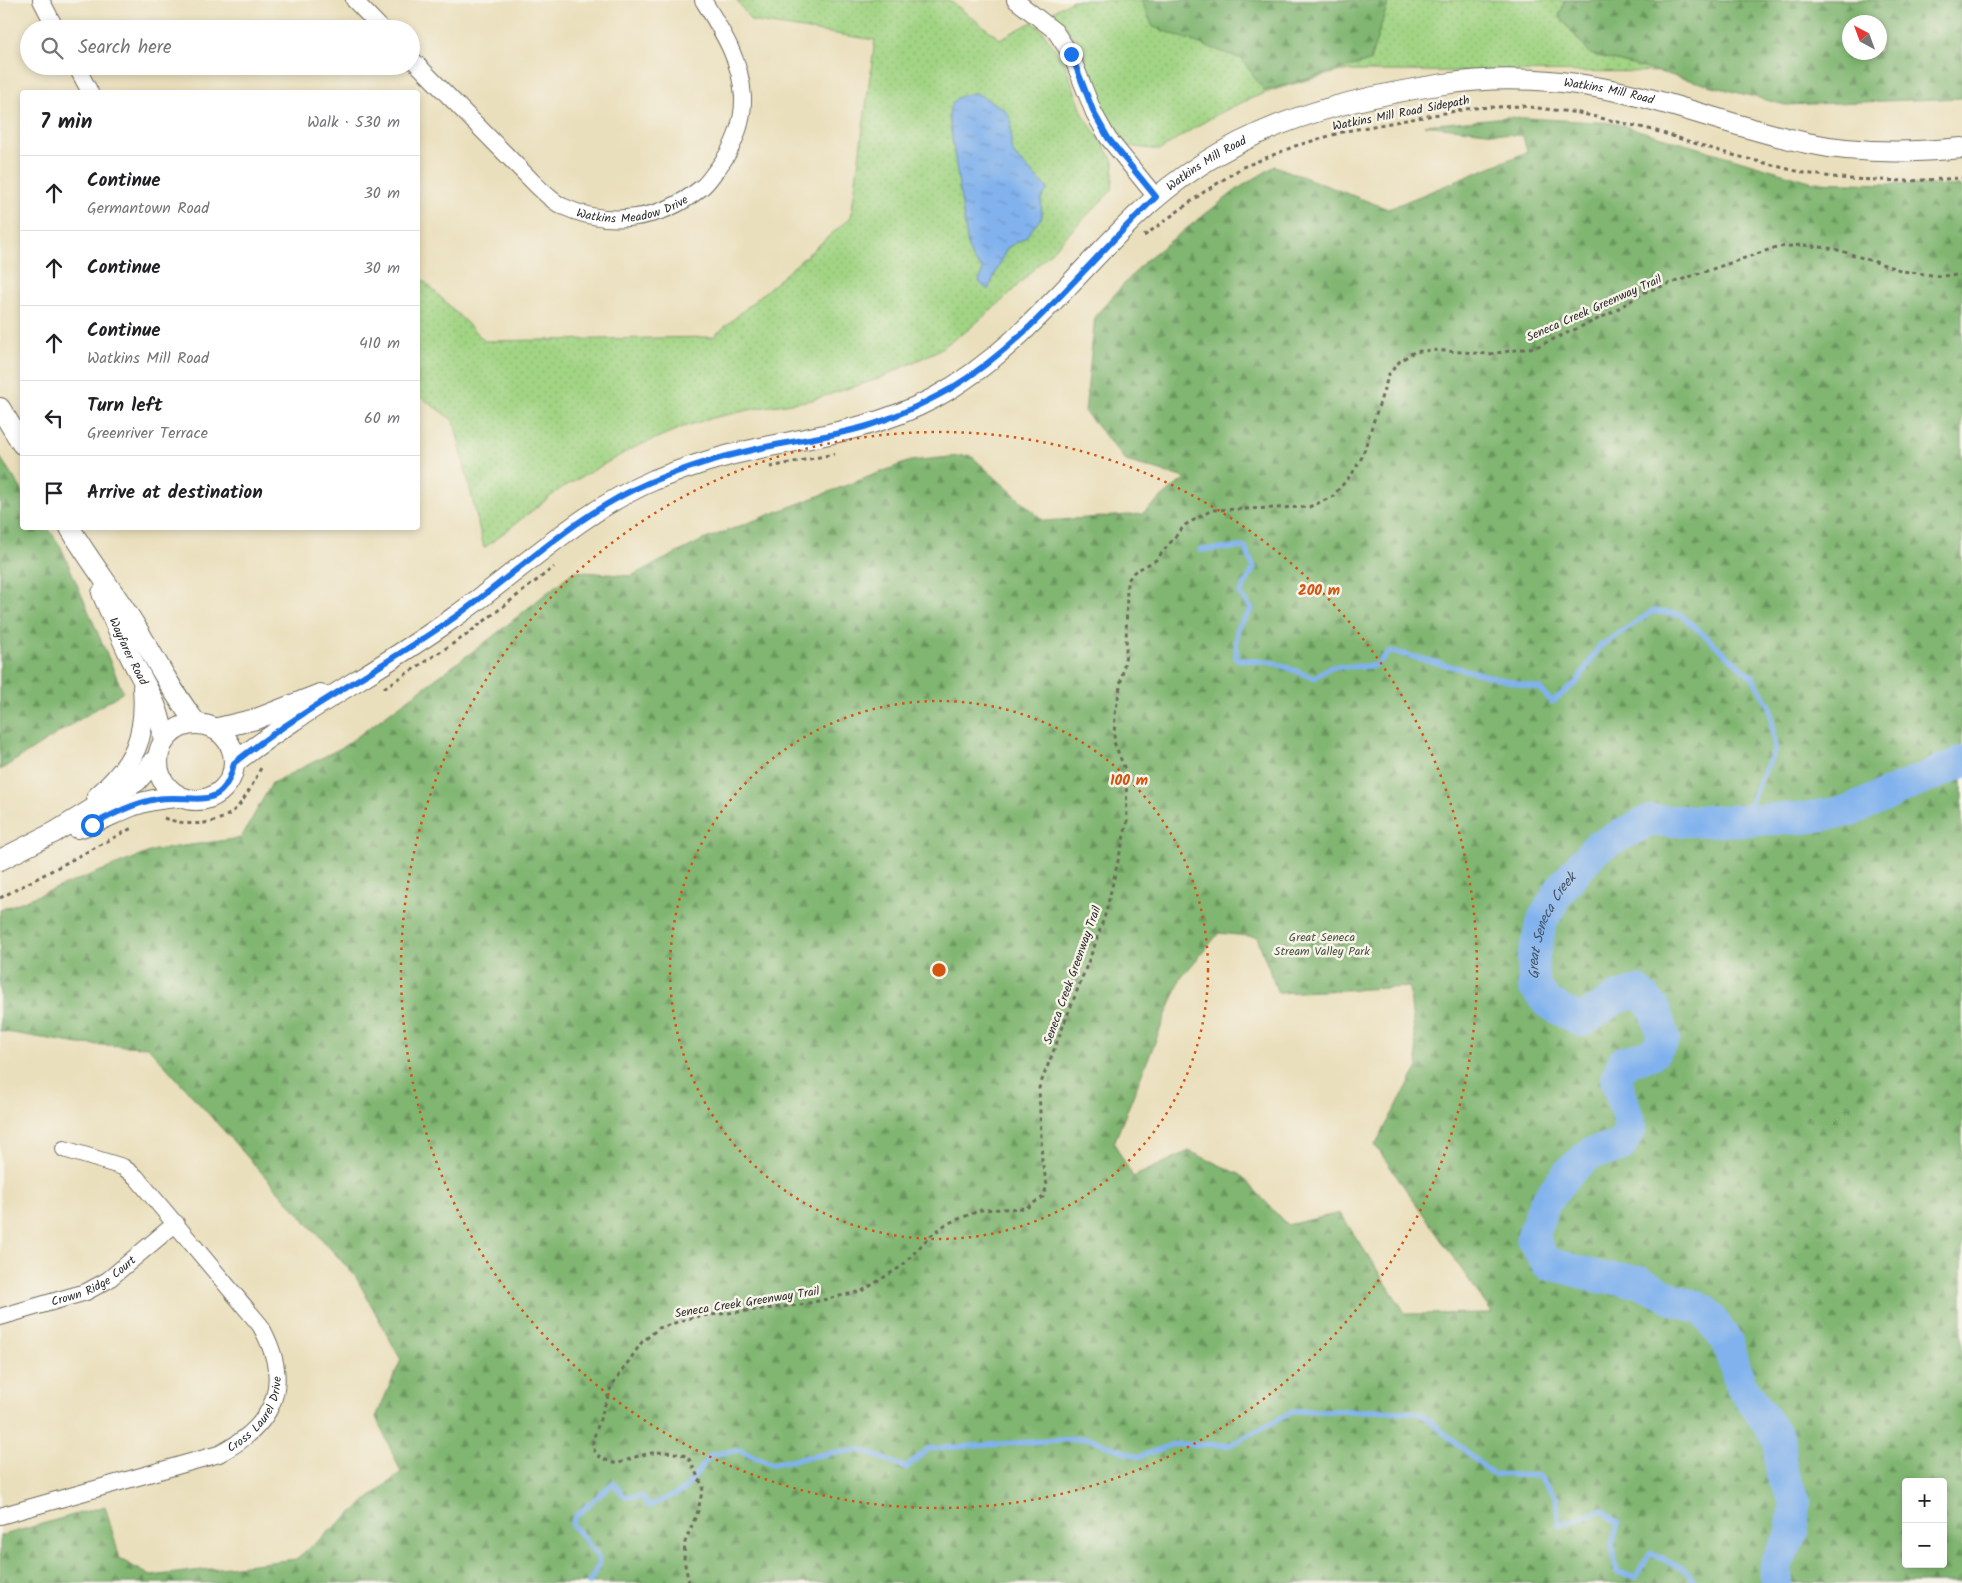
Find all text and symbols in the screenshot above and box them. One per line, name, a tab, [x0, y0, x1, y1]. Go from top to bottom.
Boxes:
north arrow	[1842, 15, 1887, 60]
search box	[20, 20, 420, 75]
text: Search here	[78, 33, 172, 63]
icon: search	[38, 34, 66, 62]
route end	[1060, 43, 1083, 66]
street label: Watkins Mill Road	[1563, 73, 1657, 110]
street label: Watkins Mill Road Sidepath	[1331, 91, 1471, 136]
text: 7 min	[40, 106, 92, 139]
text: Walk · 530 m	[307, 110, 400, 135]
street label: Watkins Mill Road	[1162, 131, 1251, 196]
text: Continue	[87, 166, 160, 196]
icon: ahead	[40, 179, 68, 207]
text: 30 m	[364, 181, 400, 206]
street label: Watkins Meadow Drive	[574, 190, 693, 228]
text: Germantown Road	[87, 196, 209, 221]
text: Continue	[87, 253, 160, 283]
icon: ahead	[40, 254, 68, 282]
text: 30 m	[364, 256, 400, 281]
street label: Seneca Creek Greenway Trail	[1524, 270, 1665, 347]
text: Continue	[87, 316, 160, 346]
icon: ahead	[40, 329, 68, 357]
text: 410 m	[359, 331, 400, 356]
text: Watkins Mill Road	[87, 346, 209, 371]
text: Turn left	[87, 391, 162, 421]
icon: left	[40, 404, 68, 432]
text: 60 m	[364, 406, 400, 431]
text: Greenriver Terrace	[87, 421, 208, 446]
text: Arrive at destination	[87, 478, 263, 508]
icon: arrive	[40, 479, 68, 507]
text: 200 m	[1298, 579, 1340, 603]
street label: Wayfarer Road	[104, 615, 153, 690]
text: 100 m	[1110, 769, 1148, 793]
route start	[81, 814, 104, 837]
water label: Great Seneca Creek	[1523, 866, 1584, 980]
street label: Seneca Creek Greenway Trail	[1039, 903, 1106, 1047]
park label: Great Seneca Stream Valley Park	[1274, 928, 1370, 961]
centre of rings	[930, 961, 948, 979]
street label: Crown Ridge Court	[49, 1251, 141, 1312]
street label: Seneca Creek Greenway Trail	[673, 1282, 821, 1323]
street label: Cross Laurel Drive	[223, 1376, 287, 1457]
map controls	[1902, 1478, 1947, 1568]
button: +	[1902, 1478, 1947, 1523]
button: −	[1902, 1523, 1947, 1568]

